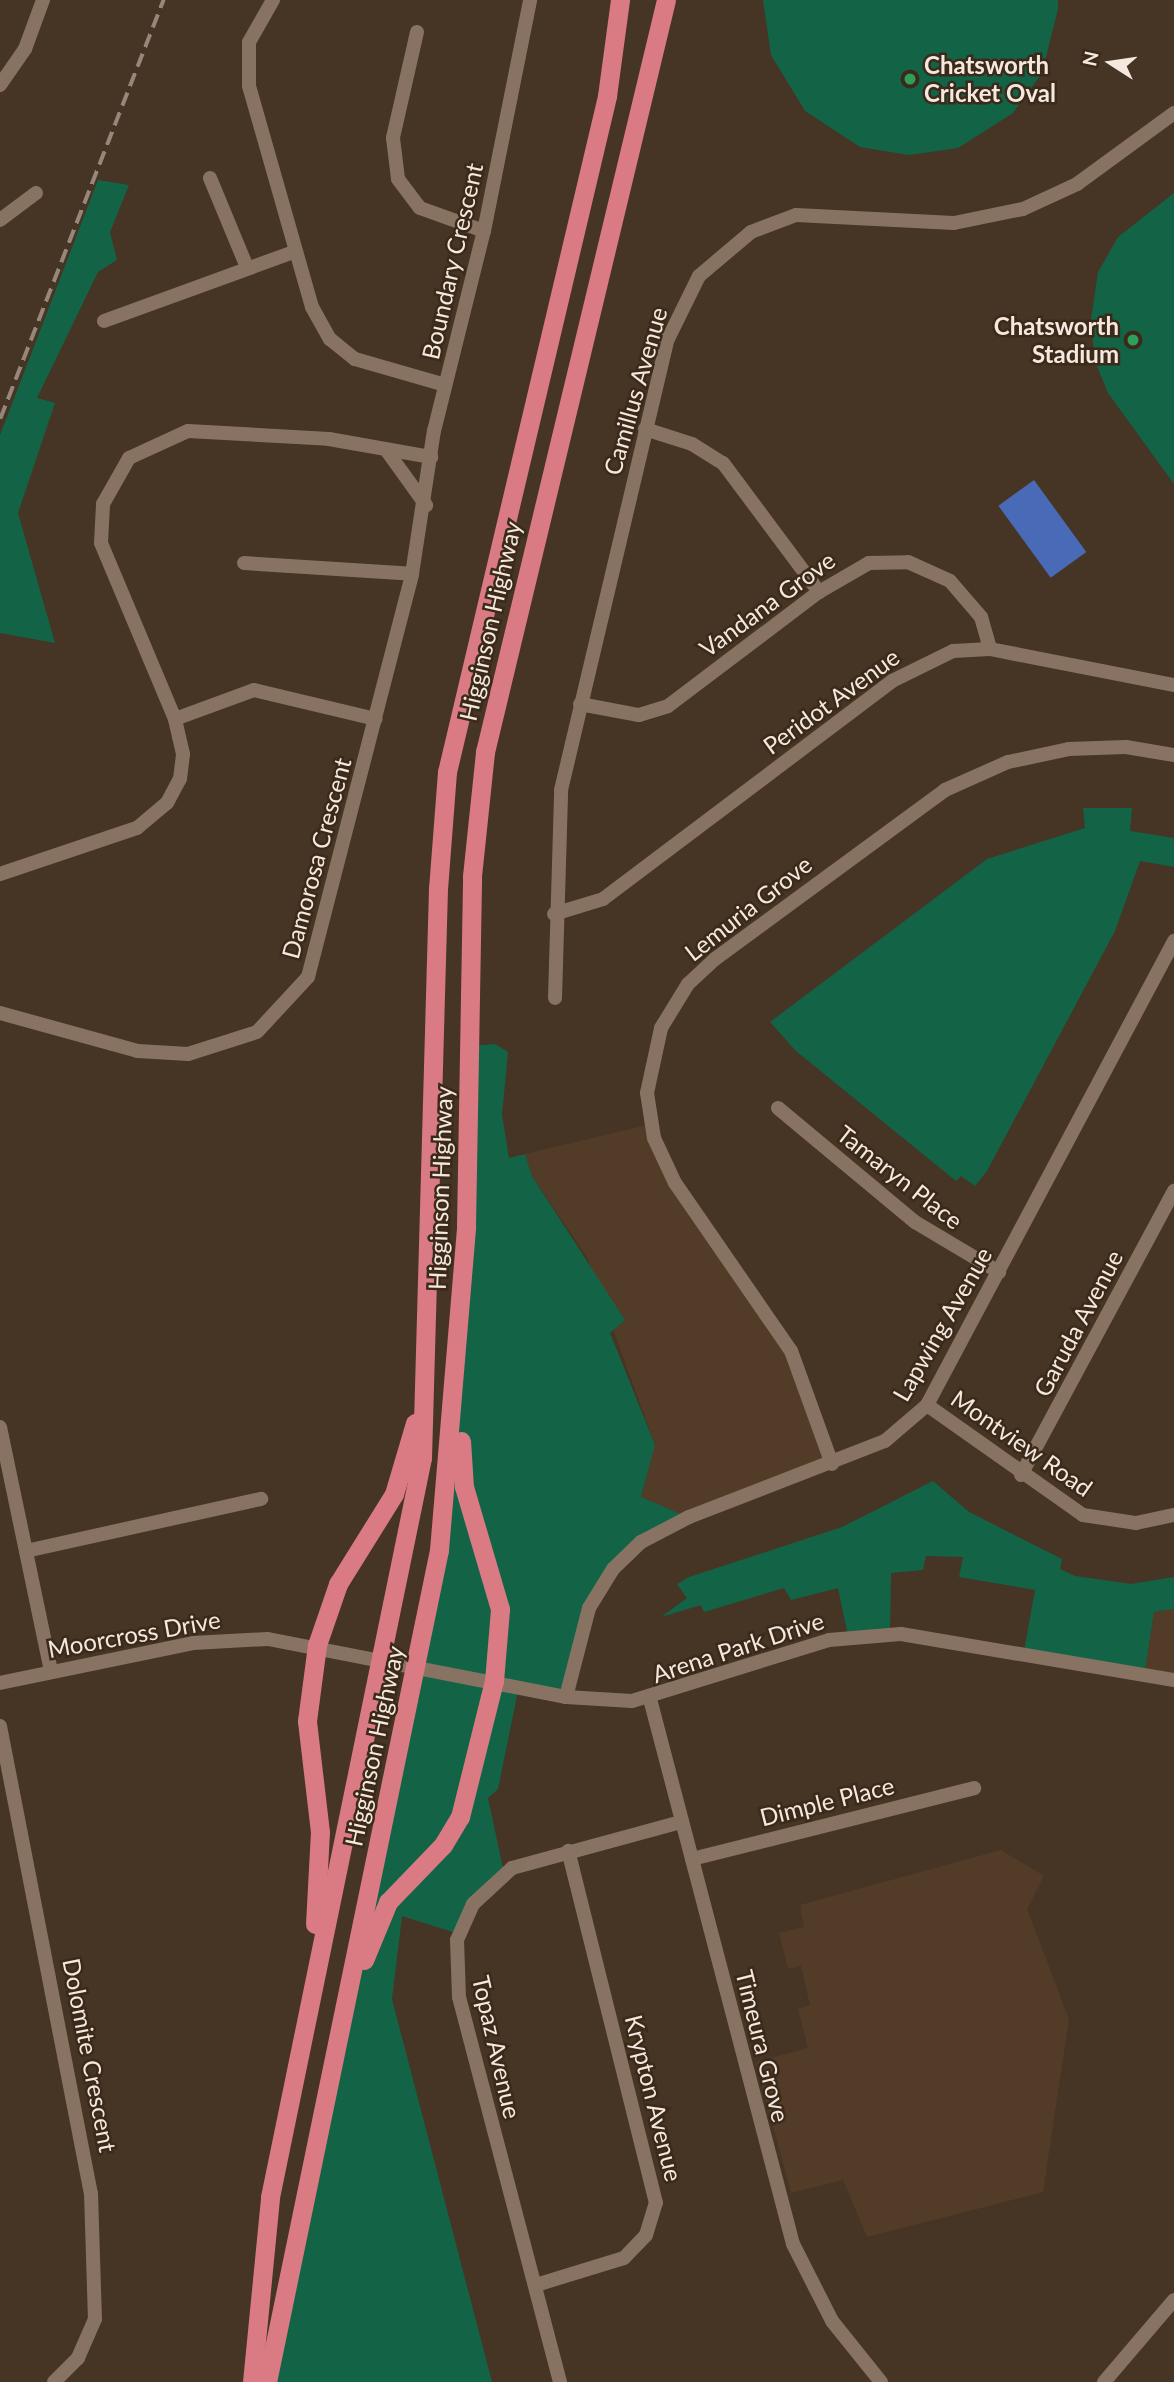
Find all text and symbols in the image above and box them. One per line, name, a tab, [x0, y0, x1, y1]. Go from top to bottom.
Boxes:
north arrow	[1076, 28, 1146, 98]
text: N	[1077, 49, 1103, 68]
place label: Chatsworth Cricket Oval	[924, 51, 1056, 107]
marker: Chatsworth Cricket Oval	[902, 71, 918, 87]
street label: Boundary Crescent	[415, 160, 489, 362]
street label: Camillus Avenue	[597, 303, 673, 479]
place label: Chatsworth Stadium	[994, 312, 1119, 368]
marker: Chatsworth Stadium	[1125, 332, 1141, 348]
street label: Higginson Highway	[453, 518, 527, 724]
street label: Vandana Grove	[694, 545, 840, 663]
street label: Peridot Avenue	[757, 642, 905, 760]
street label: Damorosa Crescent	[275, 755, 357, 961]
street label: Lemuria Grove	[679, 849, 817, 967]
street label: Higginson Highway	[422, 1086, 458, 1290]
street label: Tamaryn Place	[831, 1119, 969, 1235]
street label: Lapwing Avenue	[886, 1242, 998, 1406]
street label: Garuda Avenue	[1027, 1245, 1129, 1401]
street label: Montview Road	[946, 1384, 1098, 1502]
street label: Moorcross Drive	[45, 1605, 223, 1663]
street label: Arena Park Drive	[649, 1606, 827, 1688]
street label: Higginson Highway	[339, 1643, 409, 1849]
street label: Dimple Place	[757, 1770, 897, 1832]
street label: Dolomite Crescent	[57, 1956, 123, 2154]
street label: Timeura Grove	[730, 1967, 796, 2125]
street label: Topaz Avenue	[466, 1972, 528, 2122]
street label: Krypton Avenue	[619, 2011, 689, 2185]

